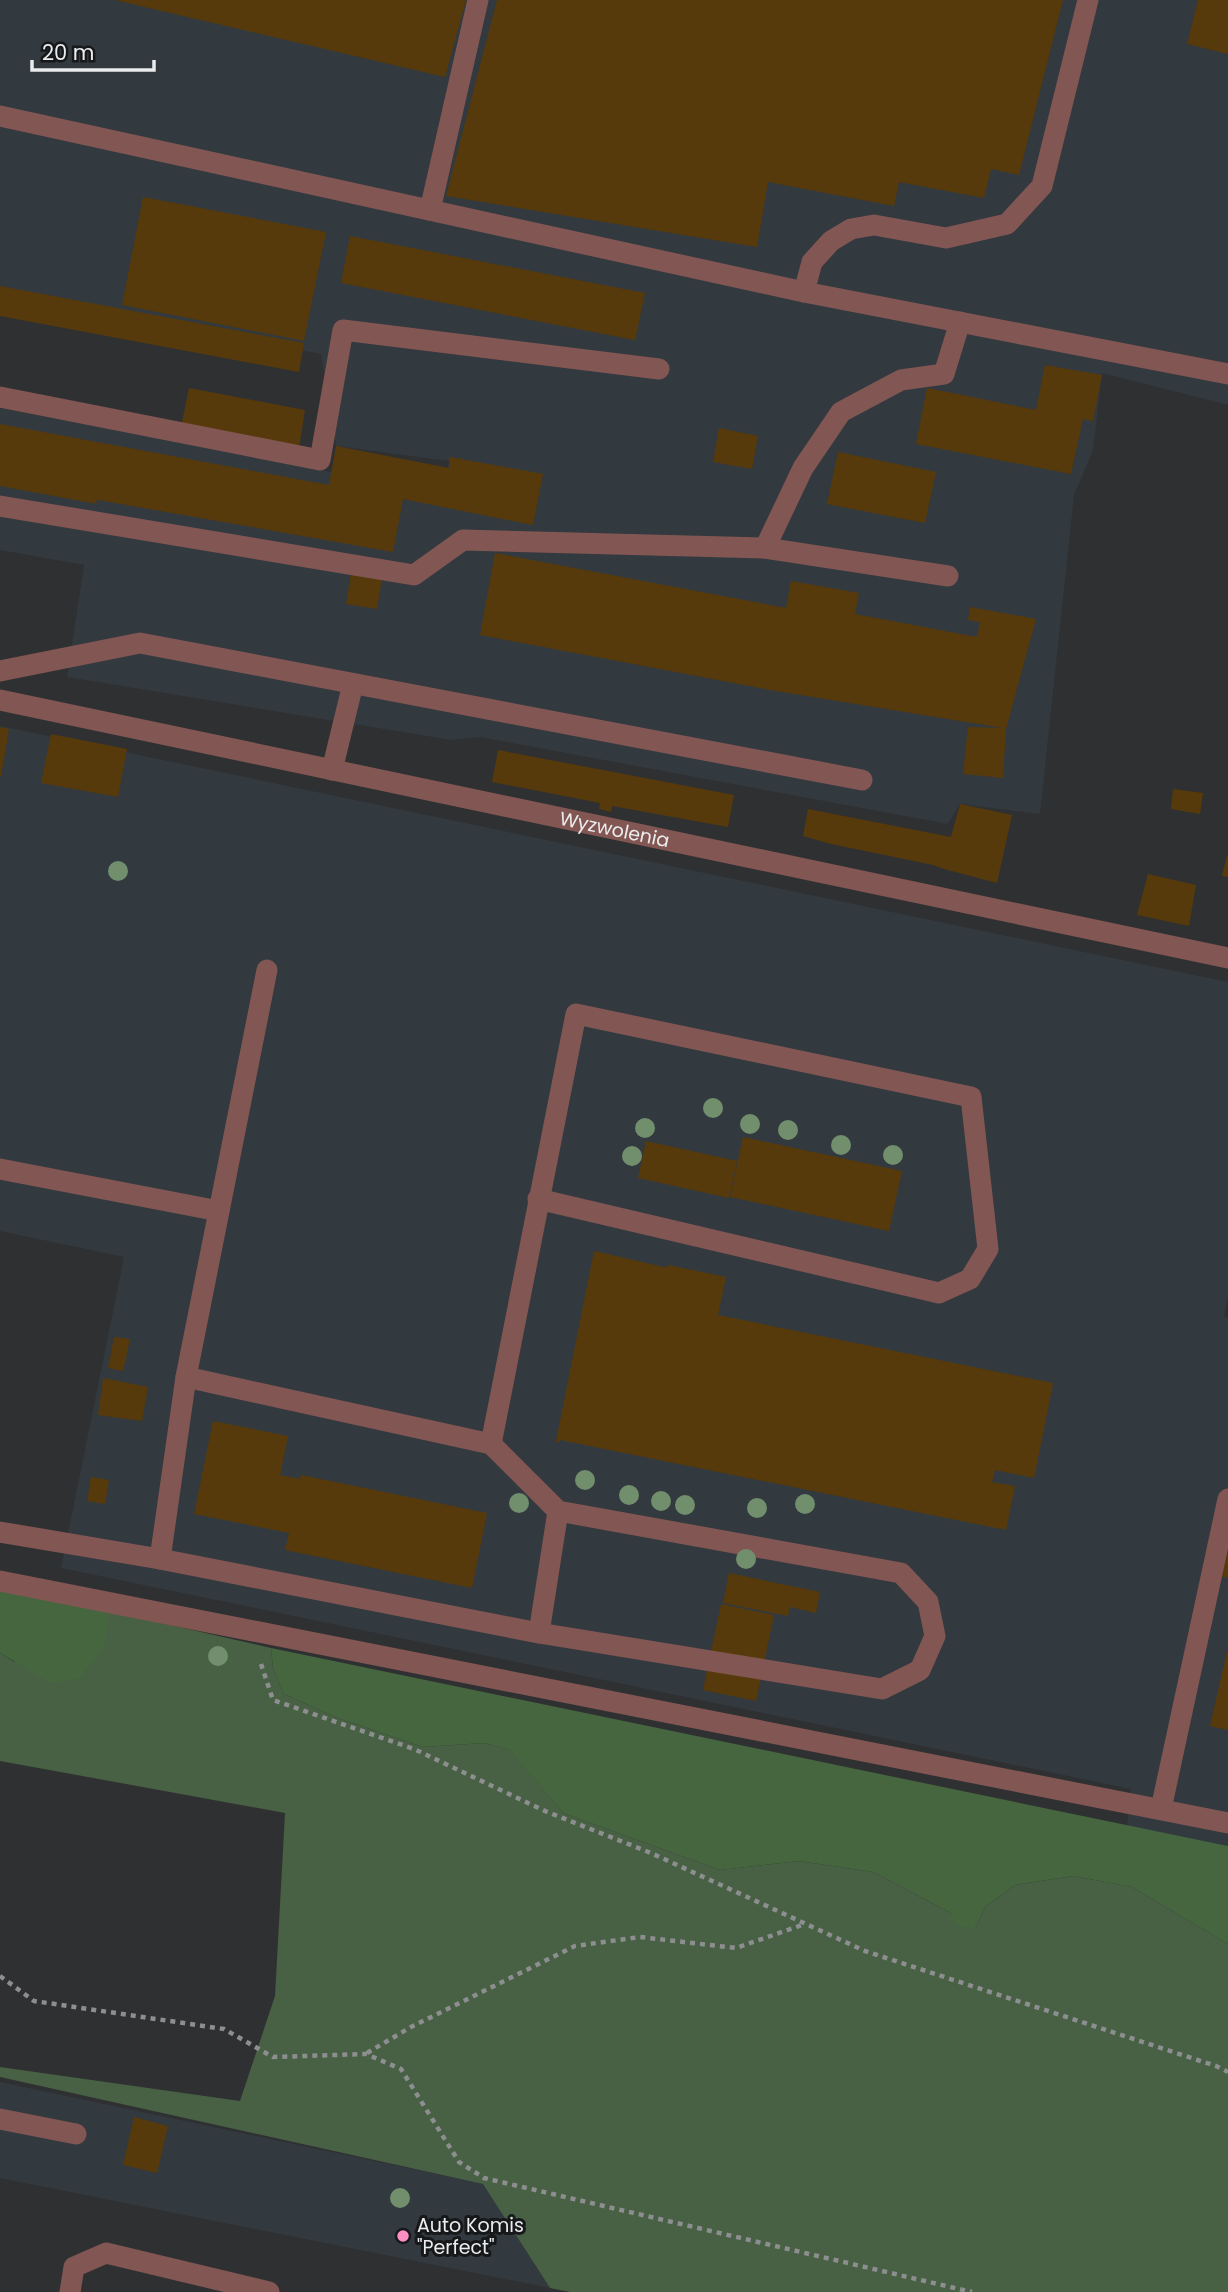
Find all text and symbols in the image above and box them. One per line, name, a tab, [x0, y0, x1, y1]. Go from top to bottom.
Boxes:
scale bar	[32, 28, 154, 72]
text: 20 m	[42, 38, 95, 67]
street label: Wyzwolenia	[557, 805, 672, 854]
place label: Auto Komis "Perfect"	[417, 2212, 524, 2261]
marker: Auto Komis "Perfect"	[395, 2228, 411, 2244]

